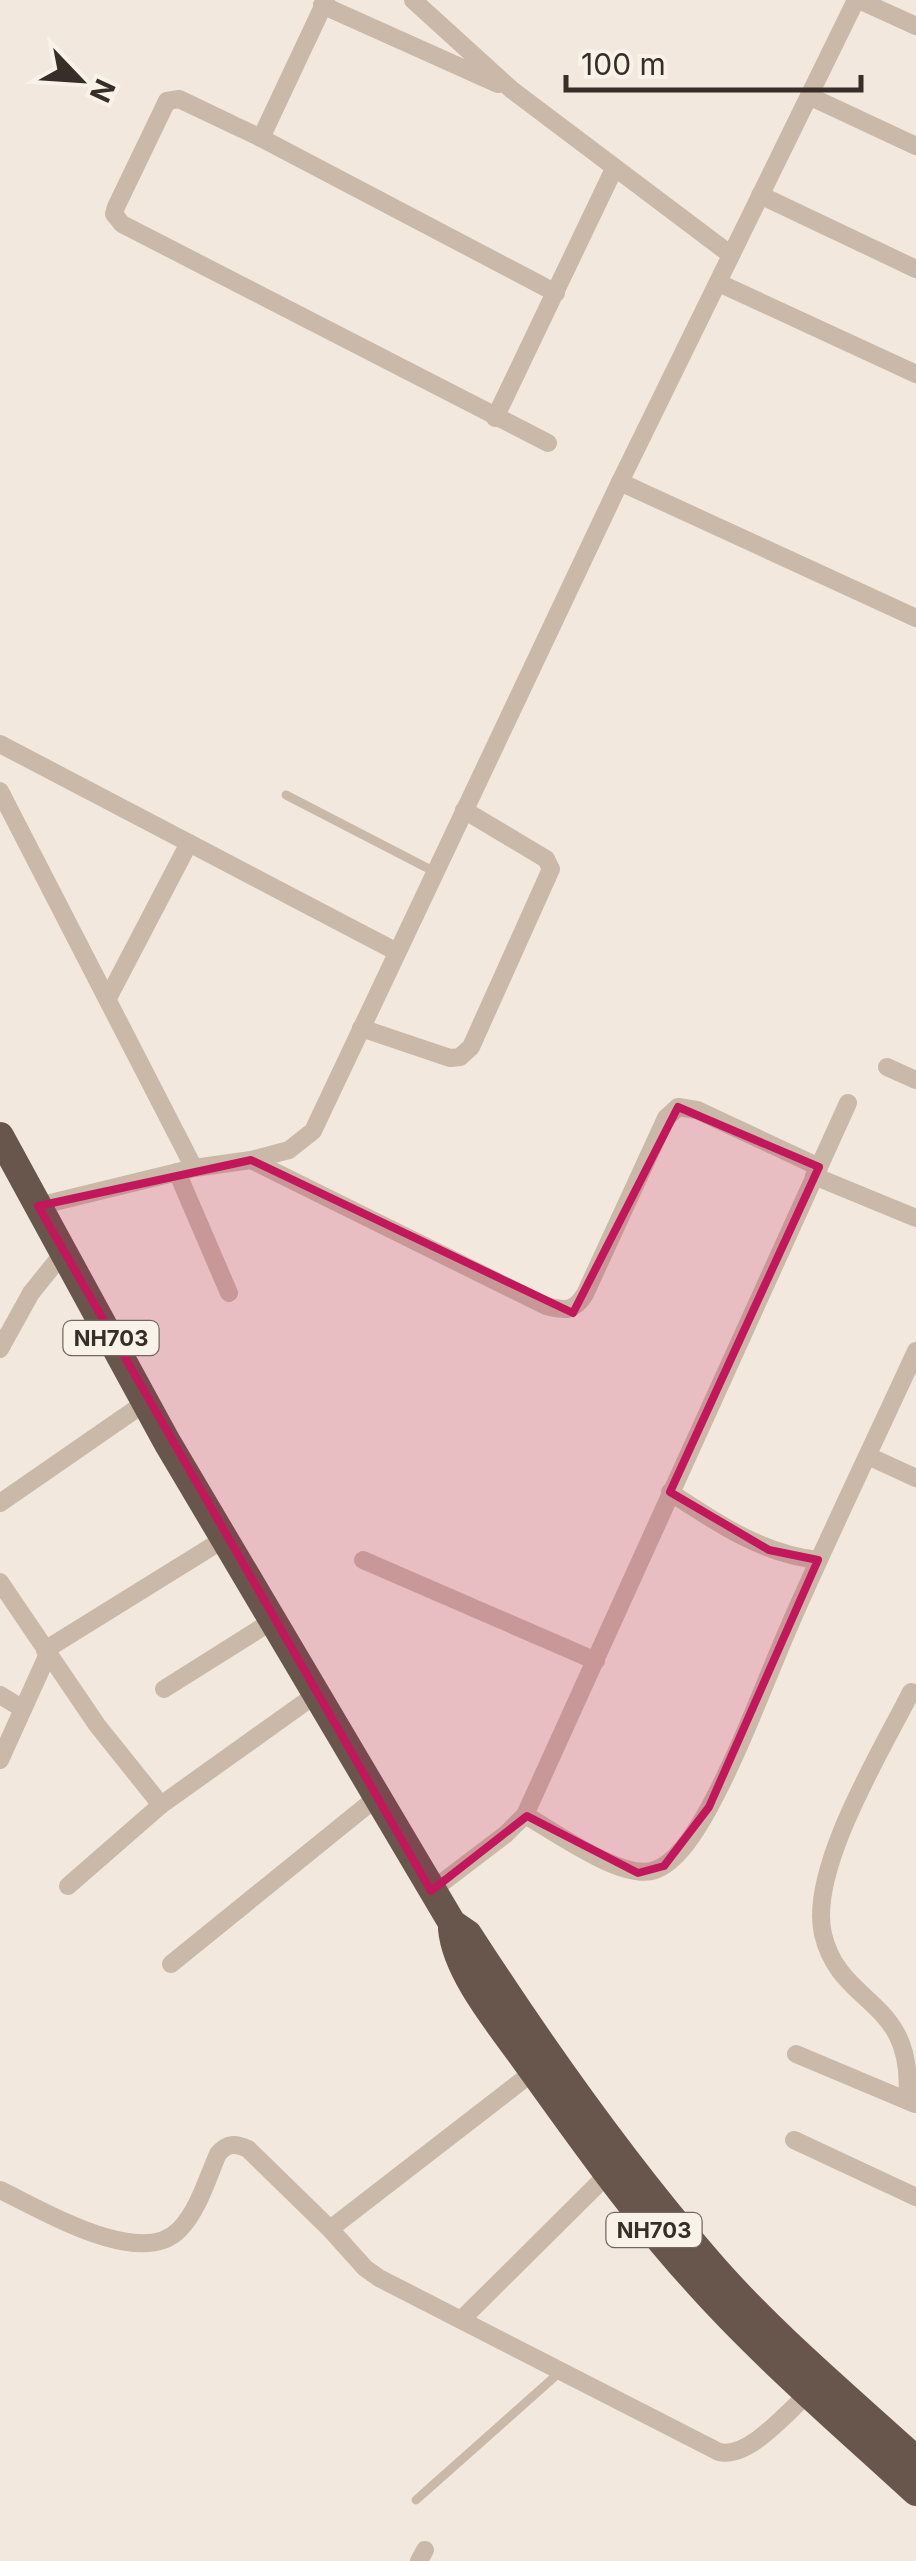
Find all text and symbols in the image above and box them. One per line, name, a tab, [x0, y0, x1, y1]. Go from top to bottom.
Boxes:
north arrow	[30, 30, 130, 130]
scale bar	[566, 30, 861, 92]
text: 100 m	[581, 46, 666, 82]
text: N	[83, 74, 123, 107]
road number: NH703	[64, 1321, 158, 1355]
road number: NH703	[606, 2213, 702, 2247]

